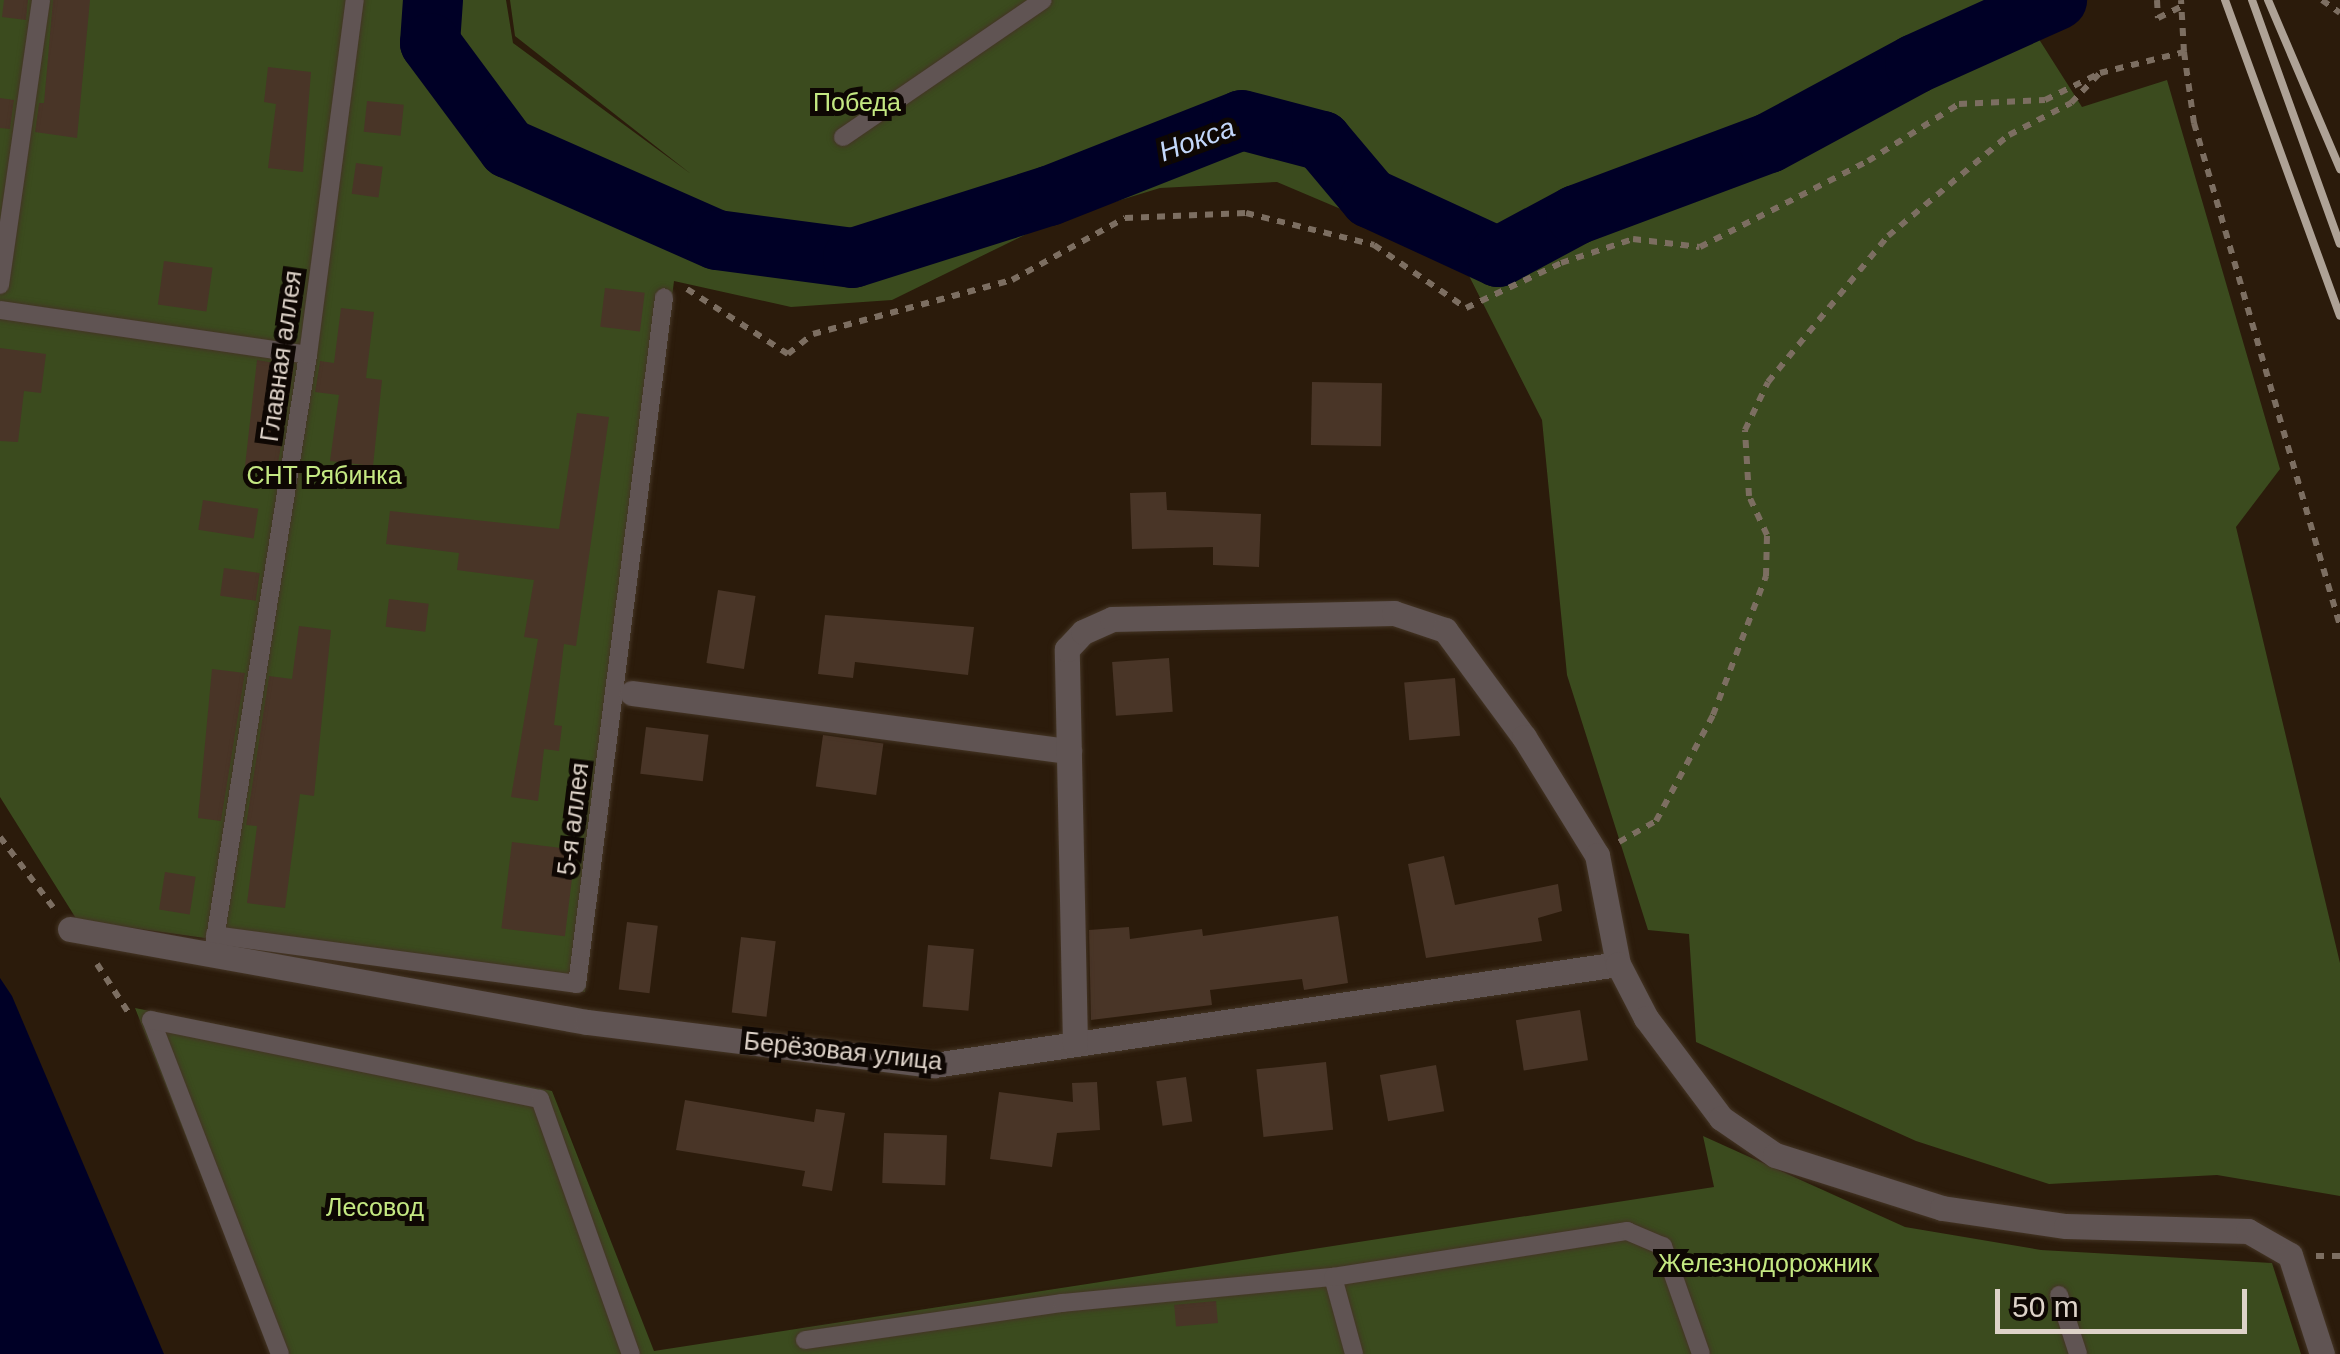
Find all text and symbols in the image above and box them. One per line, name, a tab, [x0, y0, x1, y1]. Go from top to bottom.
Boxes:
park label: Победа	[813, 87, 901, 117]
water label: Нокса	[1154, 111, 1240, 169]
street label: Главная аллея	[254, 268, 308, 444]
park label: СНТ Рябинка	[246, 460, 402, 490]
street label: 5-я аллея	[551, 761, 595, 877]
street label: Берёзовая улица	[742, 1026, 944, 1076]
park label: Лесовод	[326, 1192, 424, 1222]
park label: Железнодорожник	[1658, 1248, 1872, 1278]
scale bar	[2000, 1269, 2252, 1331]
text: 50 m	[2012, 1290, 2079, 1323]

